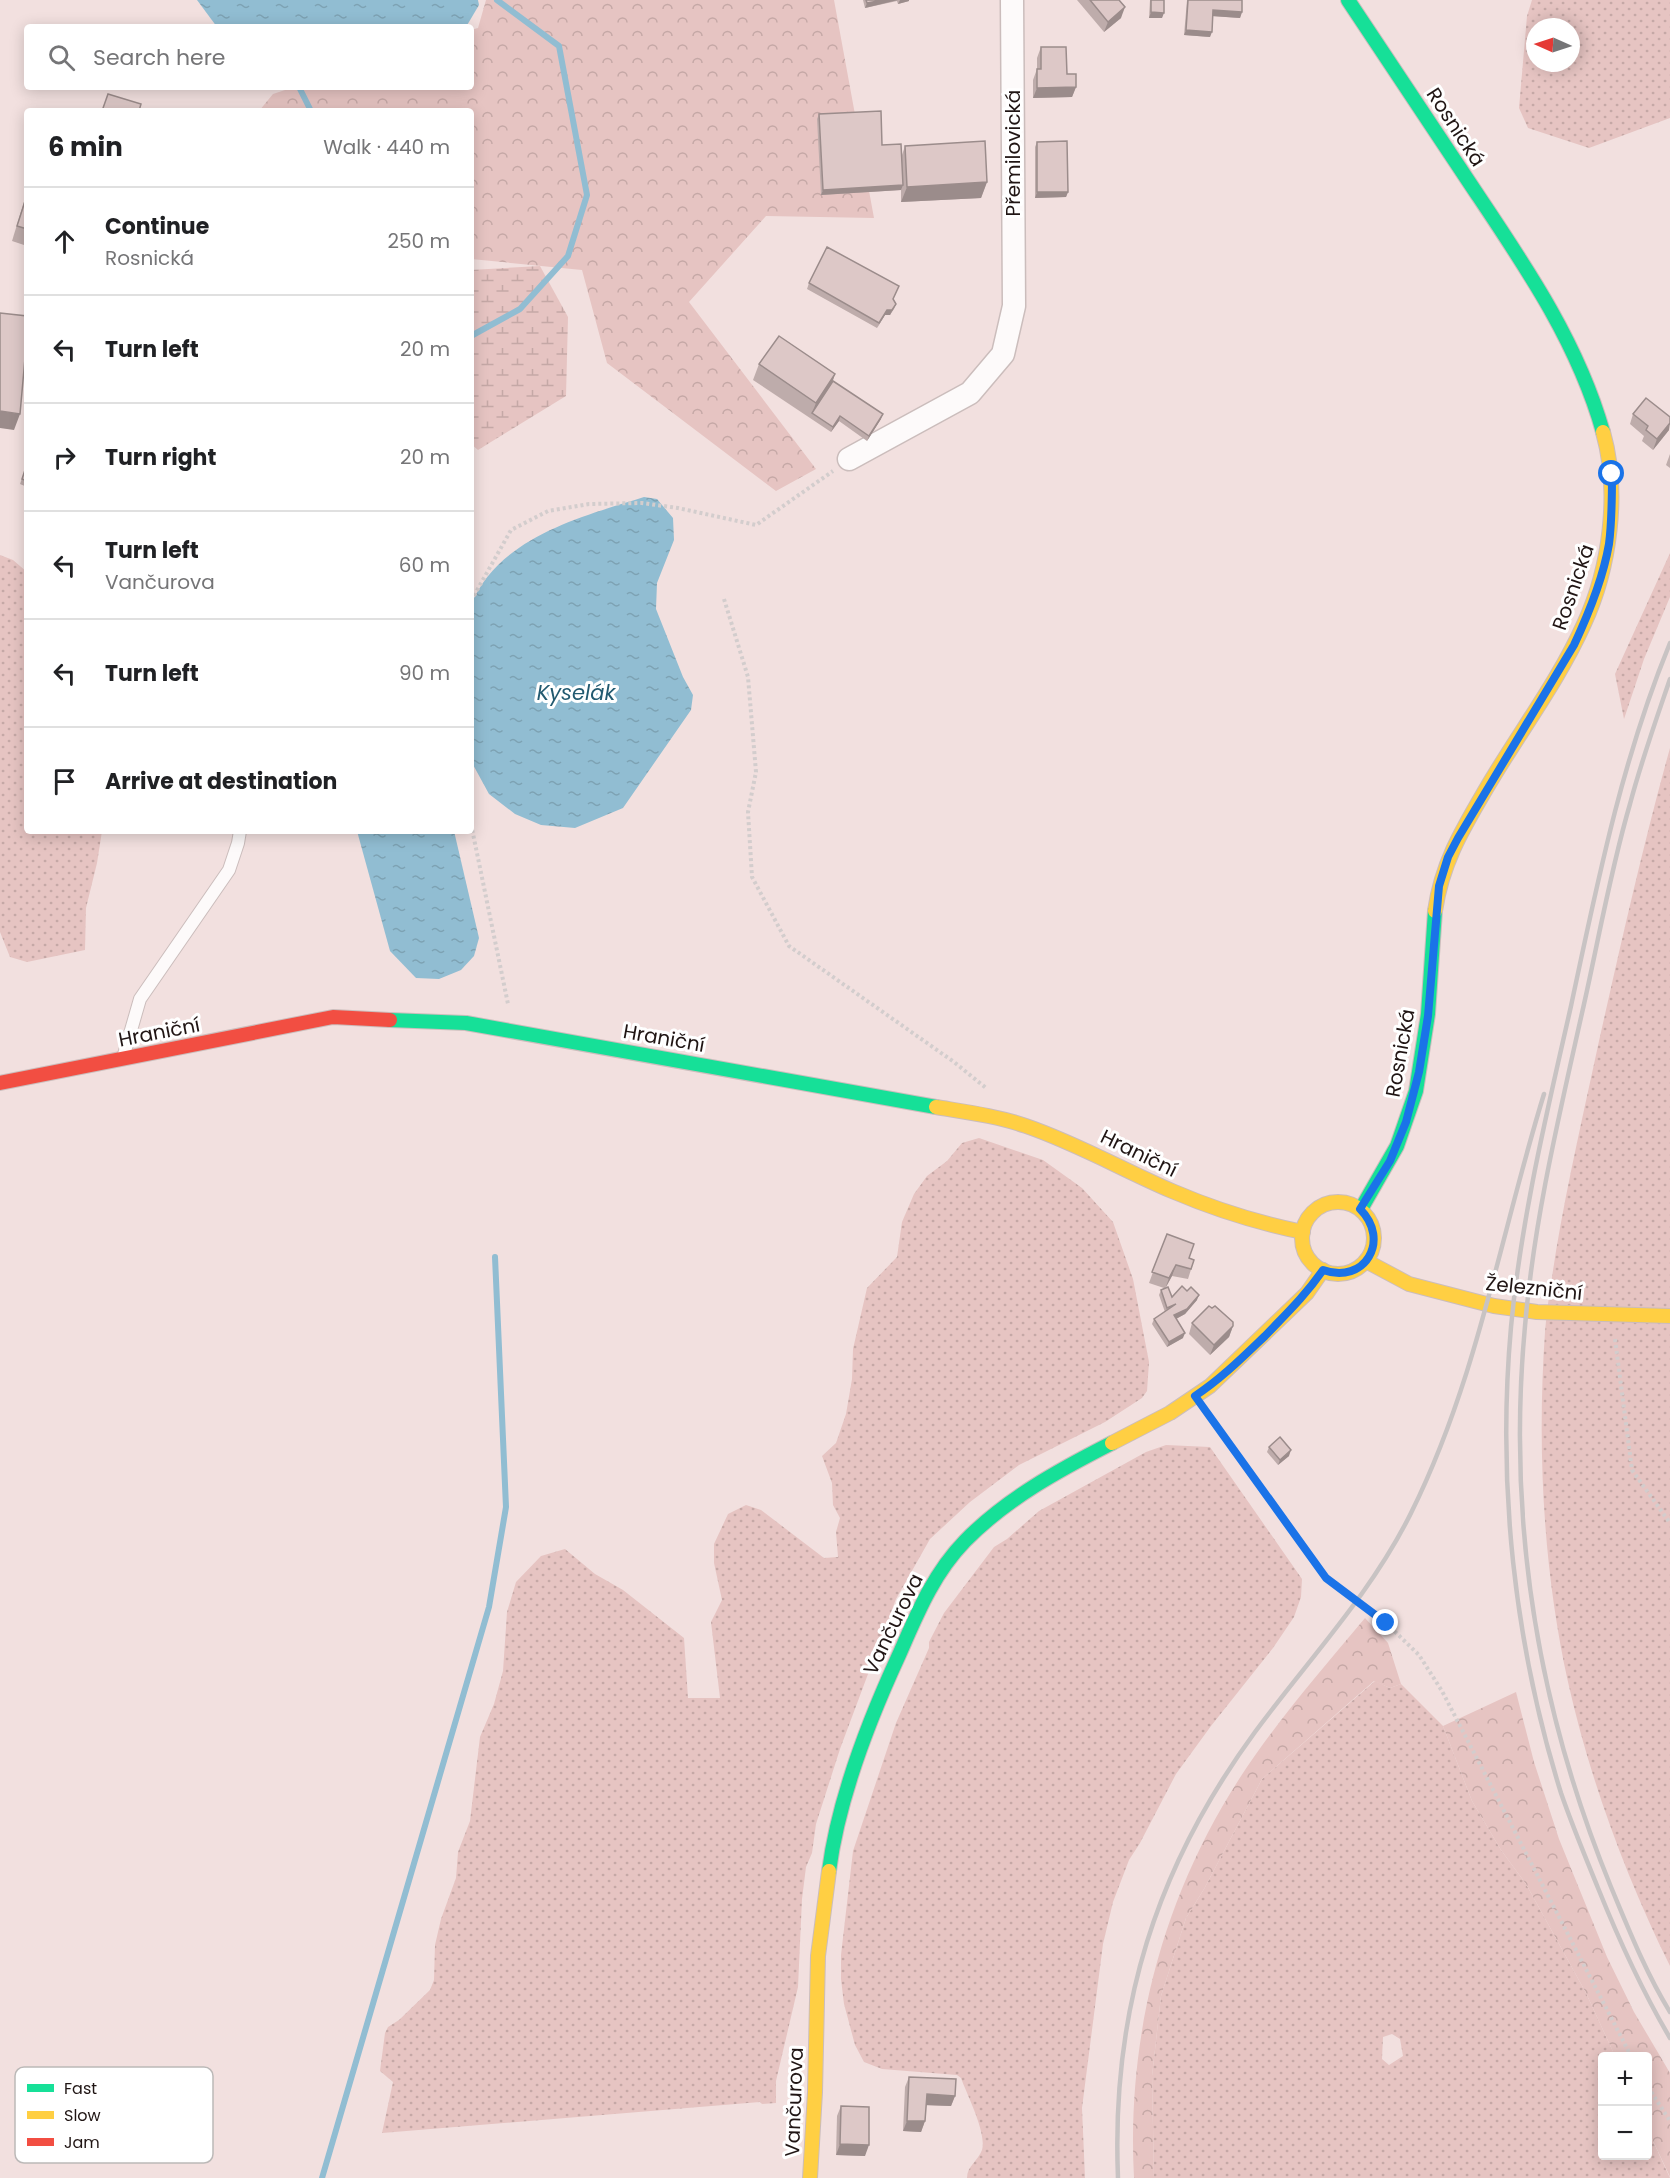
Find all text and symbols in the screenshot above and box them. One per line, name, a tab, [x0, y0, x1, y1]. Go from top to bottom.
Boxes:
north arrow	[1526, 18, 1580, 72]
search box	[24, 24, 474, 90]
icon: search	[45, 41, 78, 74]
text: Search here	[93, 42, 226, 73]
street label: Rosnická	[1420, 82, 1492, 172]
street label: Přemilovická	[999, 90, 1027, 216]
text: 6 min	[48, 129, 123, 165]
text: Walk · 440 m	[323, 133, 450, 161]
text: Continue	[105, 211, 209, 242]
icon: ahead	[48, 225, 81, 258]
text: 250 m	[387, 227, 450, 255]
text: Rosnická	[105, 244, 194, 272]
icon: left	[48, 333, 81, 366]
text: Turn left	[105, 334, 199, 365]
text: 20 m	[400, 335, 450, 363]
icon: right	[48, 441, 81, 474]
text: Turn right	[105, 442, 216, 473]
text: 20 m	[400, 443, 450, 471]
route start	[1598, 460, 1624, 486]
text: Turn left	[105, 535, 199, 566]
street label: Rosnická	[1545, 540, 1601, 634]
icon: left	[48, 549, 81, 582]
text: 60 m	[399, 551, 450, 579]
text: Vančurova	[105, 568, 215, 596]
icon: left	[48, 657, 81, 690]
text: Turn left	[105, 658, 199, 689]
text: 90 m	[399, 659, 450, 687]
water label: Kyselák	[537, 678, 616, 707]
icon: arrive	[48, 765, 81, 798]
text: Arrive at destination	[105, 766, 337, 797]
street label: Rosnická	[1378, 1007, 1422, 1099]
street label: Hraniční	[116, 1010, 202, 1054]
street label: Hraniční	[621, 1017, 707, 1059]
street label: Hraniční	[1096, 1122, 1182, 1184]
street label: Železniční	[1484, 1269, 1584, 1307]
street label: Vančurova	[856, 1569, 930, 1679]
route end	[1372, 1609, 1398, 1635]
street label: Vančurova	[778, 2047, 810, 2157]
map controls	[1598, 2052, 1652, 2160]
button: +	[1598, 2052, 1652, 2106]
legend	[15, 2067, 213, 2163]
text: Fast	[64, 2077, 97, 2100]
text: Slow	[64, 2104, 101, 2127]
button: −	[1598, 2106, 1652, 2160]
text: Jam	[64, 2131, 100, 2154]

